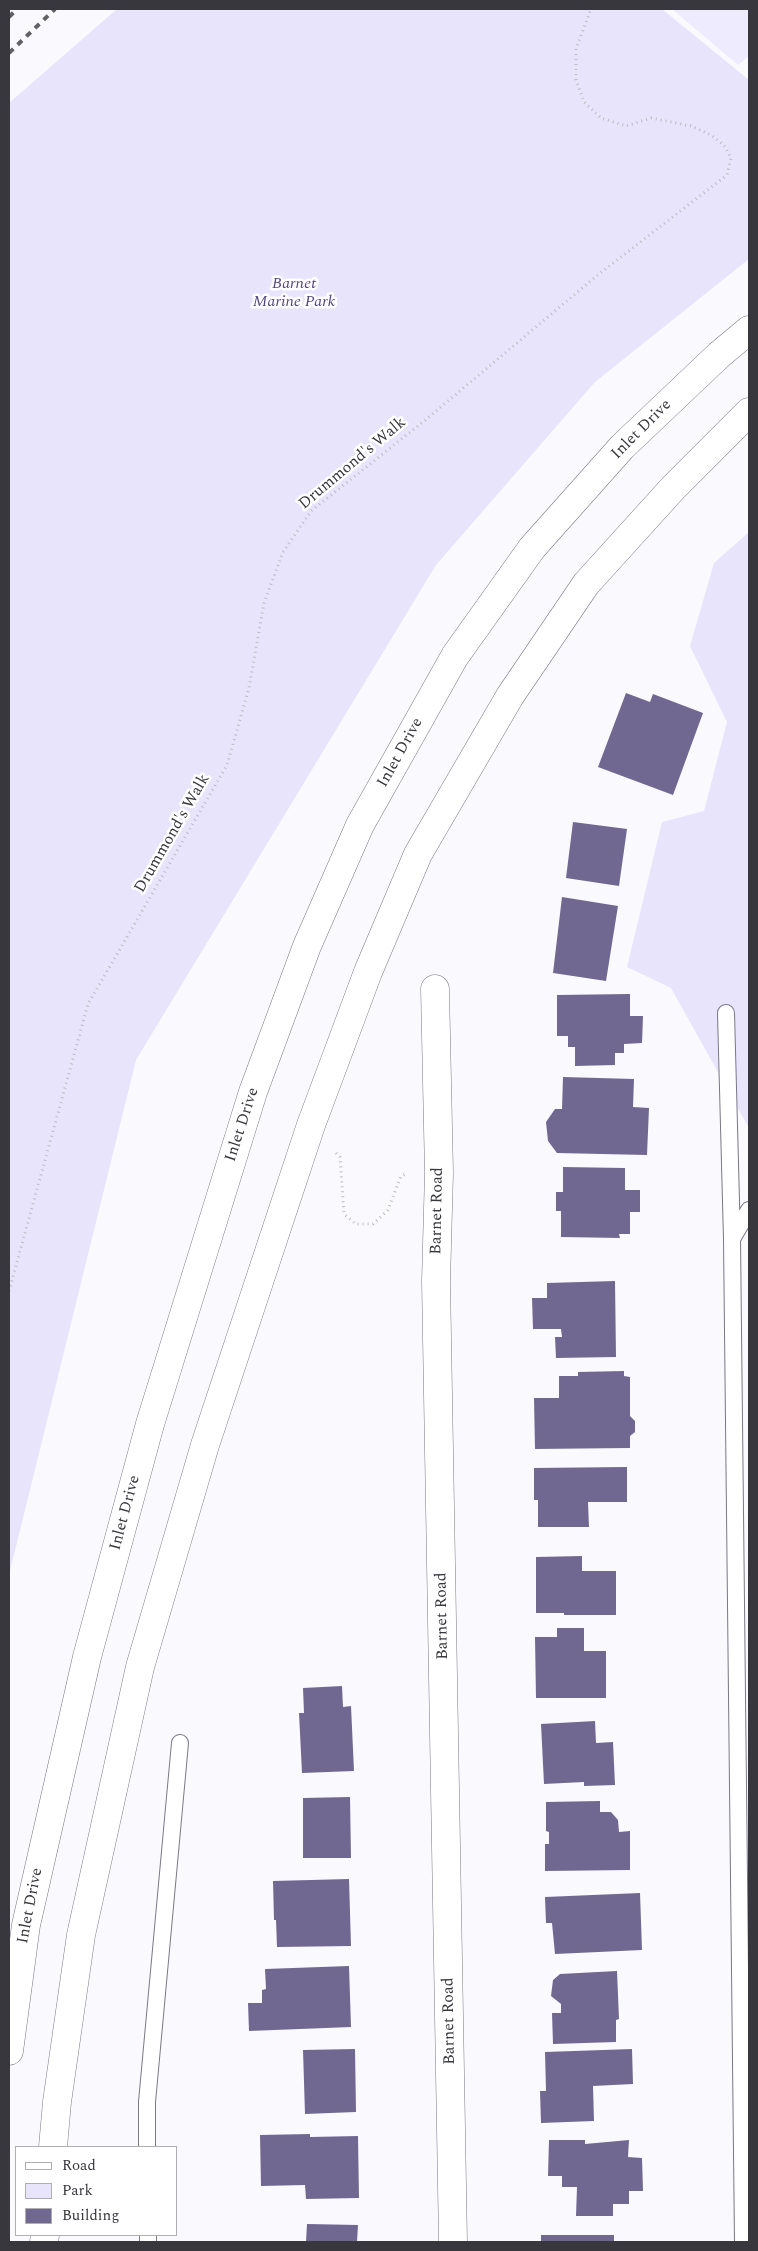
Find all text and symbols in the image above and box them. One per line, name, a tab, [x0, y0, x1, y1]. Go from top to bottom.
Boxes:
park label: Barnet Marine Park	[253, 275, 335, 313]
street label: Inlet Drive	[608, 396, 676, 464]
street label: Drummond's Walk	[296, 414, 410, 514]
street label: Inlet Drive	[374, 715, 428, 791]
street label: Drummond's Walk	[131, 771, 215, 897]
street label: Inlet Drive	[222, 1085, 264, 1165]
street label: Barnet Road	[428, 1167, 448, 1255]
street label: Inlet Drive	[107, 1473, 145, 1553]
street label: Barnet Road	[433, 1572, 453, 1660]
street label: Inlet Drive	[14, 1866, 48, 1946]
street label: Barnet Road	[440, 1977, 460, 2065]
legend	[15, 2146, 178, 2236]
text: Road	[62, 2154, 96, 2177]
text: Park	[62, 2179, 93, 2202]
text: Building	[62, 2204, 119, 2227]

